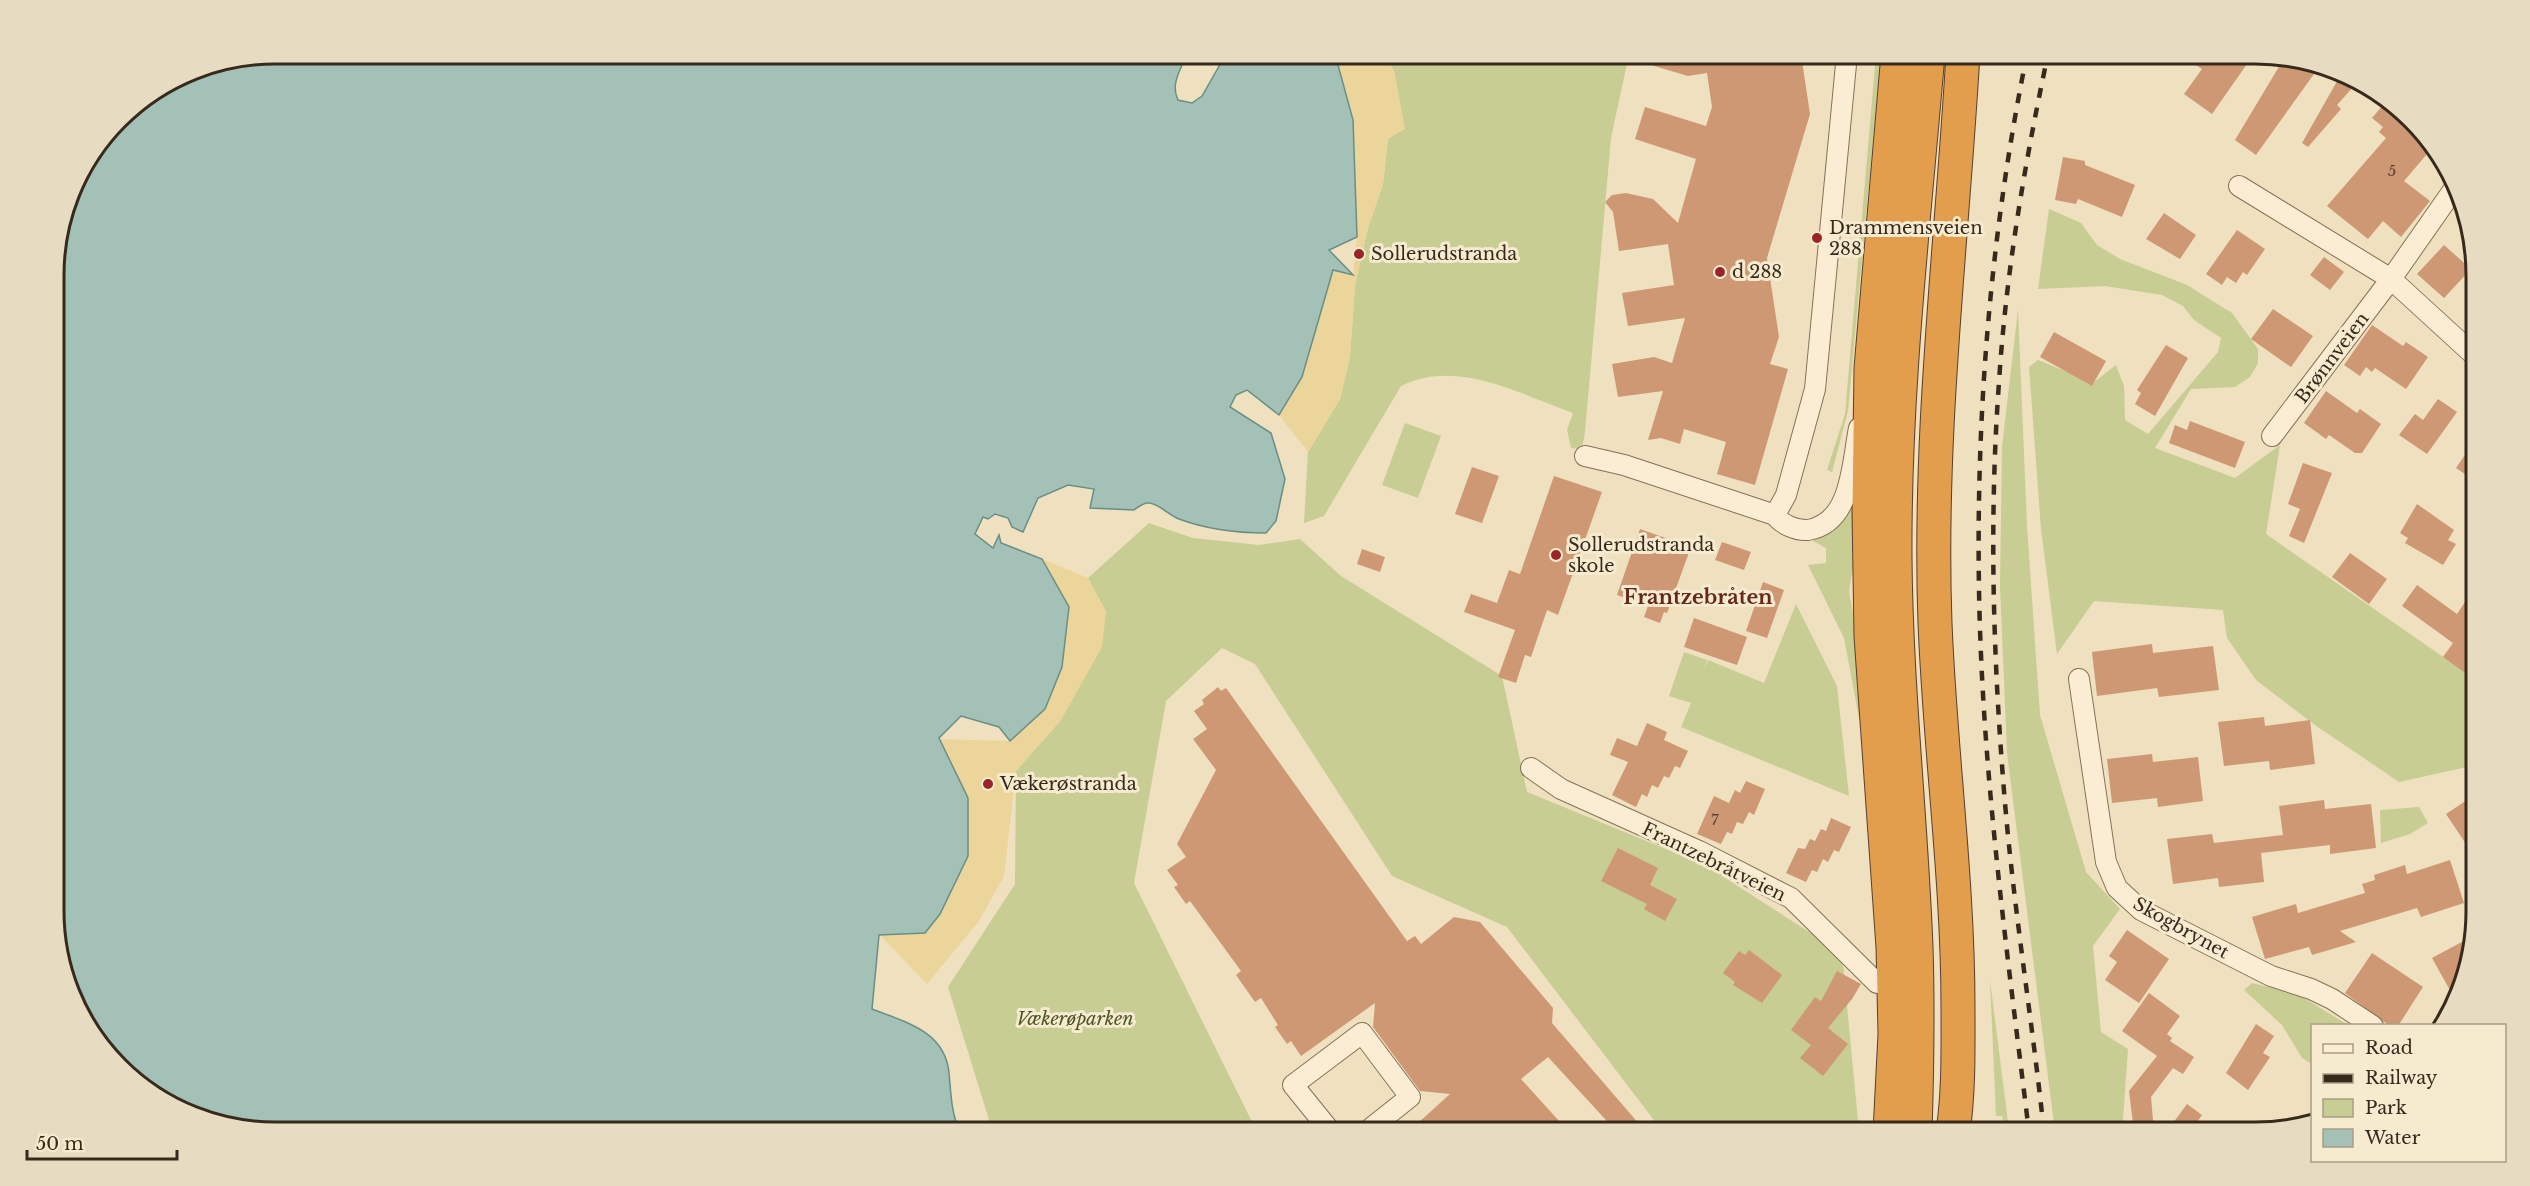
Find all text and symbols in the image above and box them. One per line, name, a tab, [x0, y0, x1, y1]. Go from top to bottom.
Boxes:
house number: 5	[2388, 161, 2396, 180]
place label: Drammensveien 288	[1829, 217, 1983, 260]
marker: Drammensveien 288	[1810, 231, 1824, 245]
place label: Sollerudstranda	[1371, 243, 1517, 265]
marker: Sollerudstranda	[1352, 247, 1366, 261]
place label: d 288	[1732, 261, 1782, 283]
marker: d 288	[1713, 265, 1727, 279]
street label: Brønnveien	[2291, 308, 2373, 408]
place label: Sollerudstranda skole	[1568, 534, 1714, 577]
marker: Sollerudstranda skole	[1549, 548, 1563, 562]
district label: Frantzebråten	[1623, 585, 1773, 609]
place label: Vækerøstranda	[999, 773, 1137, 795]
marker: Vækerøstranda	[981, 777, 995, 791]
house number: 7	[1711, 810, 1719, 829]
street label: Frantzebråtveien	[1639, 818, 1789, 906]
street label: Skogbrynet	[2129, 893, 2233, 963]
park label: Vækerøparken	[1017, 1008, 1133, 1030]
legend	[2311, 1024, 2506, 1162]
text: Road	[2365, 1037, 2413, 1059]
text: Railway	[2365, 1067, 2438, 1089]
text: Park	[2365, 1097, 2407, 1119]
scale bar	[27, 1123, 177, 1161]
text: Water	[2364, 1127, 2421, 1149]
text: 50 m	[36, 1133, 84, 1155]

